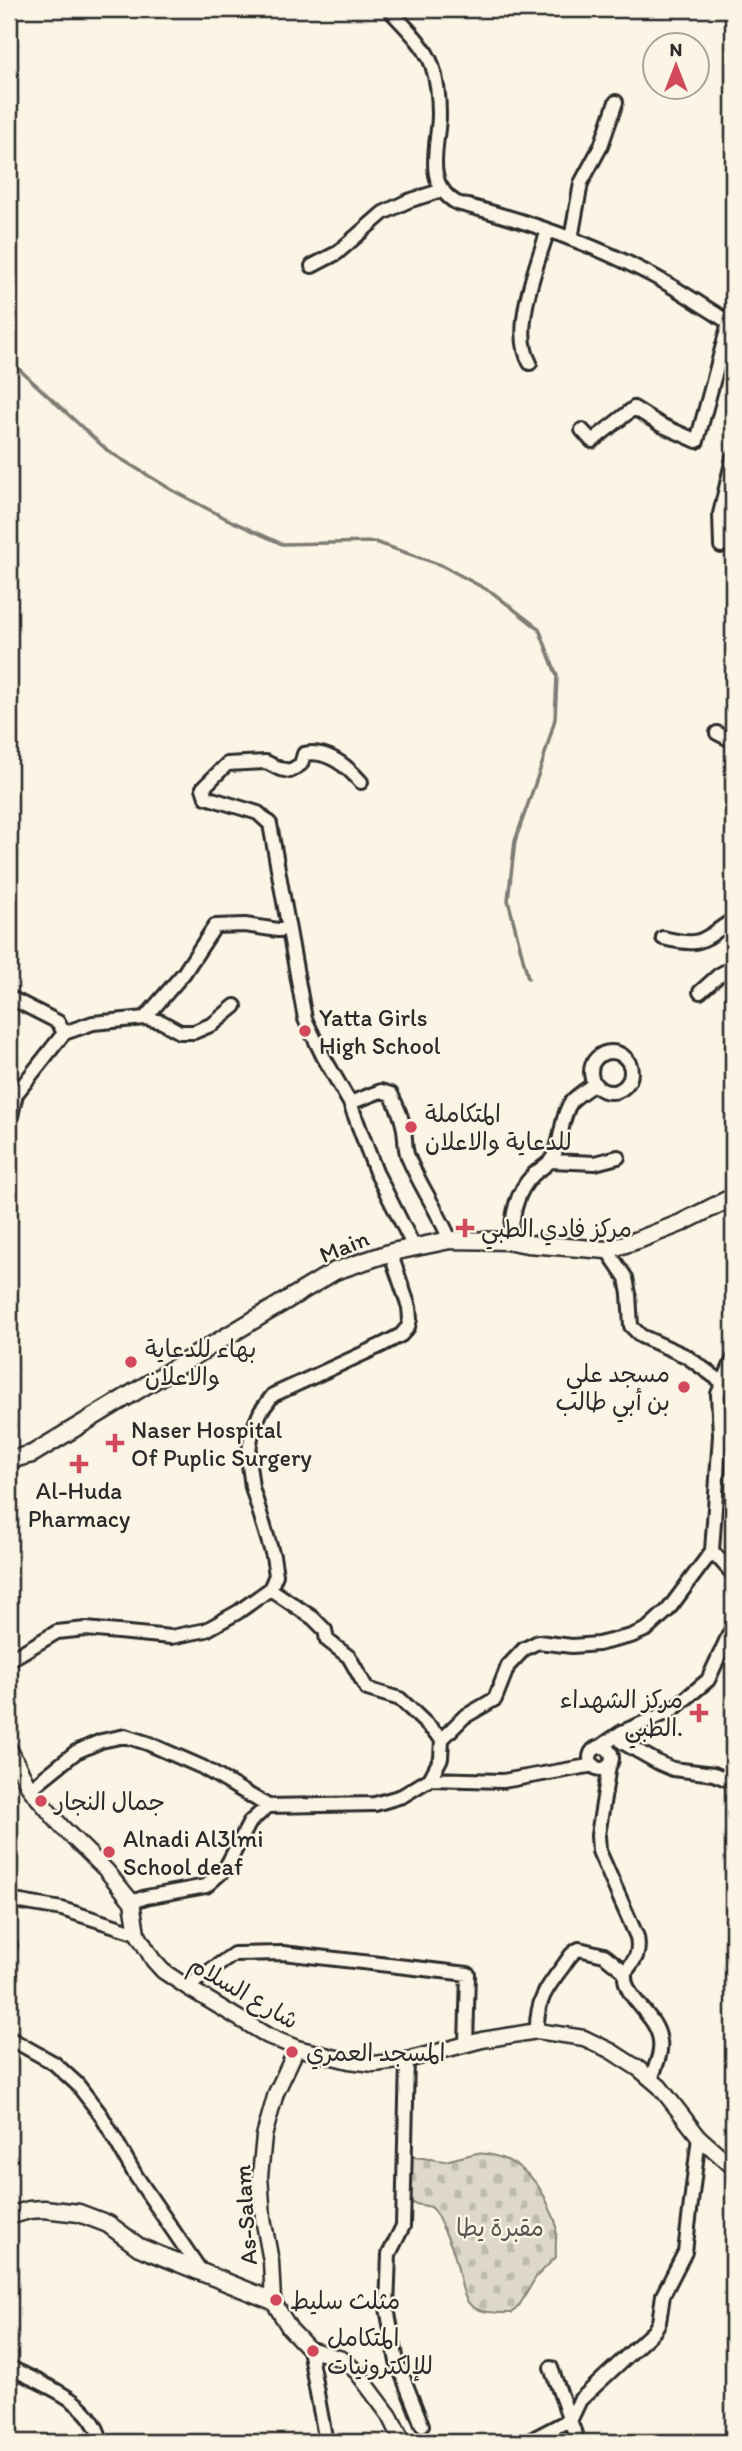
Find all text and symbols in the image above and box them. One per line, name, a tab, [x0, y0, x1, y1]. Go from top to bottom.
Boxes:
north arrow	[640, 32, 710, 102]
text: N	[670, 38, 682, 61]
place label: Yatta Girls High School	[319, 1003, 441, 1060]
marker: Yatta Girls High School	[297, 1023, 313, 1039]
place label: المتكاملة للدعاية والاعلان	[425, 1099, 572, 1156]
marker: المتكاملة للدعاية والاعلان	[403, 1119, 419, 1135]
place label: مركز فادي الطبي	[481, 1214, 632, 1250]
marker: مركز فادي الطبي	[455, 1218, 475, 1238]
street label: Main	[315, 1223, 374, 1269]
place label: بهاء للدعاية والاعلان	[145, 1334, 256, 1391]
marker: بهاء للدعاية والاعلان	[123, 1354, 139, 1370]
place label: مسجد علي بن أبي طالب	[556, 1359, 670, 1423]
marker: مسجد علي بن أبي طالب	[676, 1379, 692, 1395]
place label: Naser Hospital Of Puplic Surgery	[131, 1415, 312, 1472]
marker: Naser Hospital Of Puplic Surgery	[105, 1433, 125, 1453]
marker: Al-Huda Pharmacy	[71, 1456, 87, 1472]
place label: Al-Huda Pharmacy	[28, 1476, 130, 1533]
place label: مركز الشهداء الطبي.	[560, 1685, 683, 1749]
marker: مركز الشهداء الطبي.	[689, 1703, 709, 1723]
place label: جمال النجار	[53, 1787, 165, 1816]
marker: جمال النجار	[33, 1793, 49, 1809]
place label: Alnadi Al3lmi School deaf	[123, 1824, 263, 1881]
marker: Alnadi Al3lmi School deaf	[101, 1844, 117, 1860]
street label: شارع السلام	[182, 1949, 304, 2038]
place label: المسجد العمري	[306, 2038, 446, 2070]
marker: المسجد العمري	[284, 2044, 300, 2060]
street label: As-Salam	[227, 2164, 263, 2266]
park label: مقبرة يطا	[456, 2213, 544, 2242]
place label: مثلث سليط	[290, 2286, 400, 2315]
marker: مثلث سليط	[268, 2292, 284, 2308]
place label: المتكامل للإلكترونيات	[327, 2323, 433, 2381]
marker: المتكامل للإلكترونيات	[305, 2343, 321, 2359]

